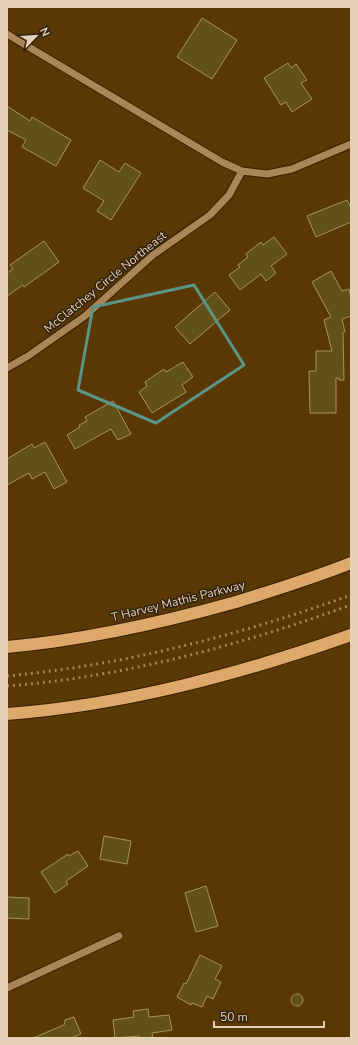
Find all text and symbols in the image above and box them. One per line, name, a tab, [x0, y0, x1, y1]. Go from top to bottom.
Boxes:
north arrow	[16, 16, 56, 56]
text: N	[36, 25, 53, 39]
street label: McClatchey Circle Northeast	[40, 227, 170, 336]
street label: T Harvey Mathis Parkway	[109, 576, 247, 625]
scale bar	[214, 1003, 324, 1029]
text: 50 m	[220, 1009, 248, 1025]

